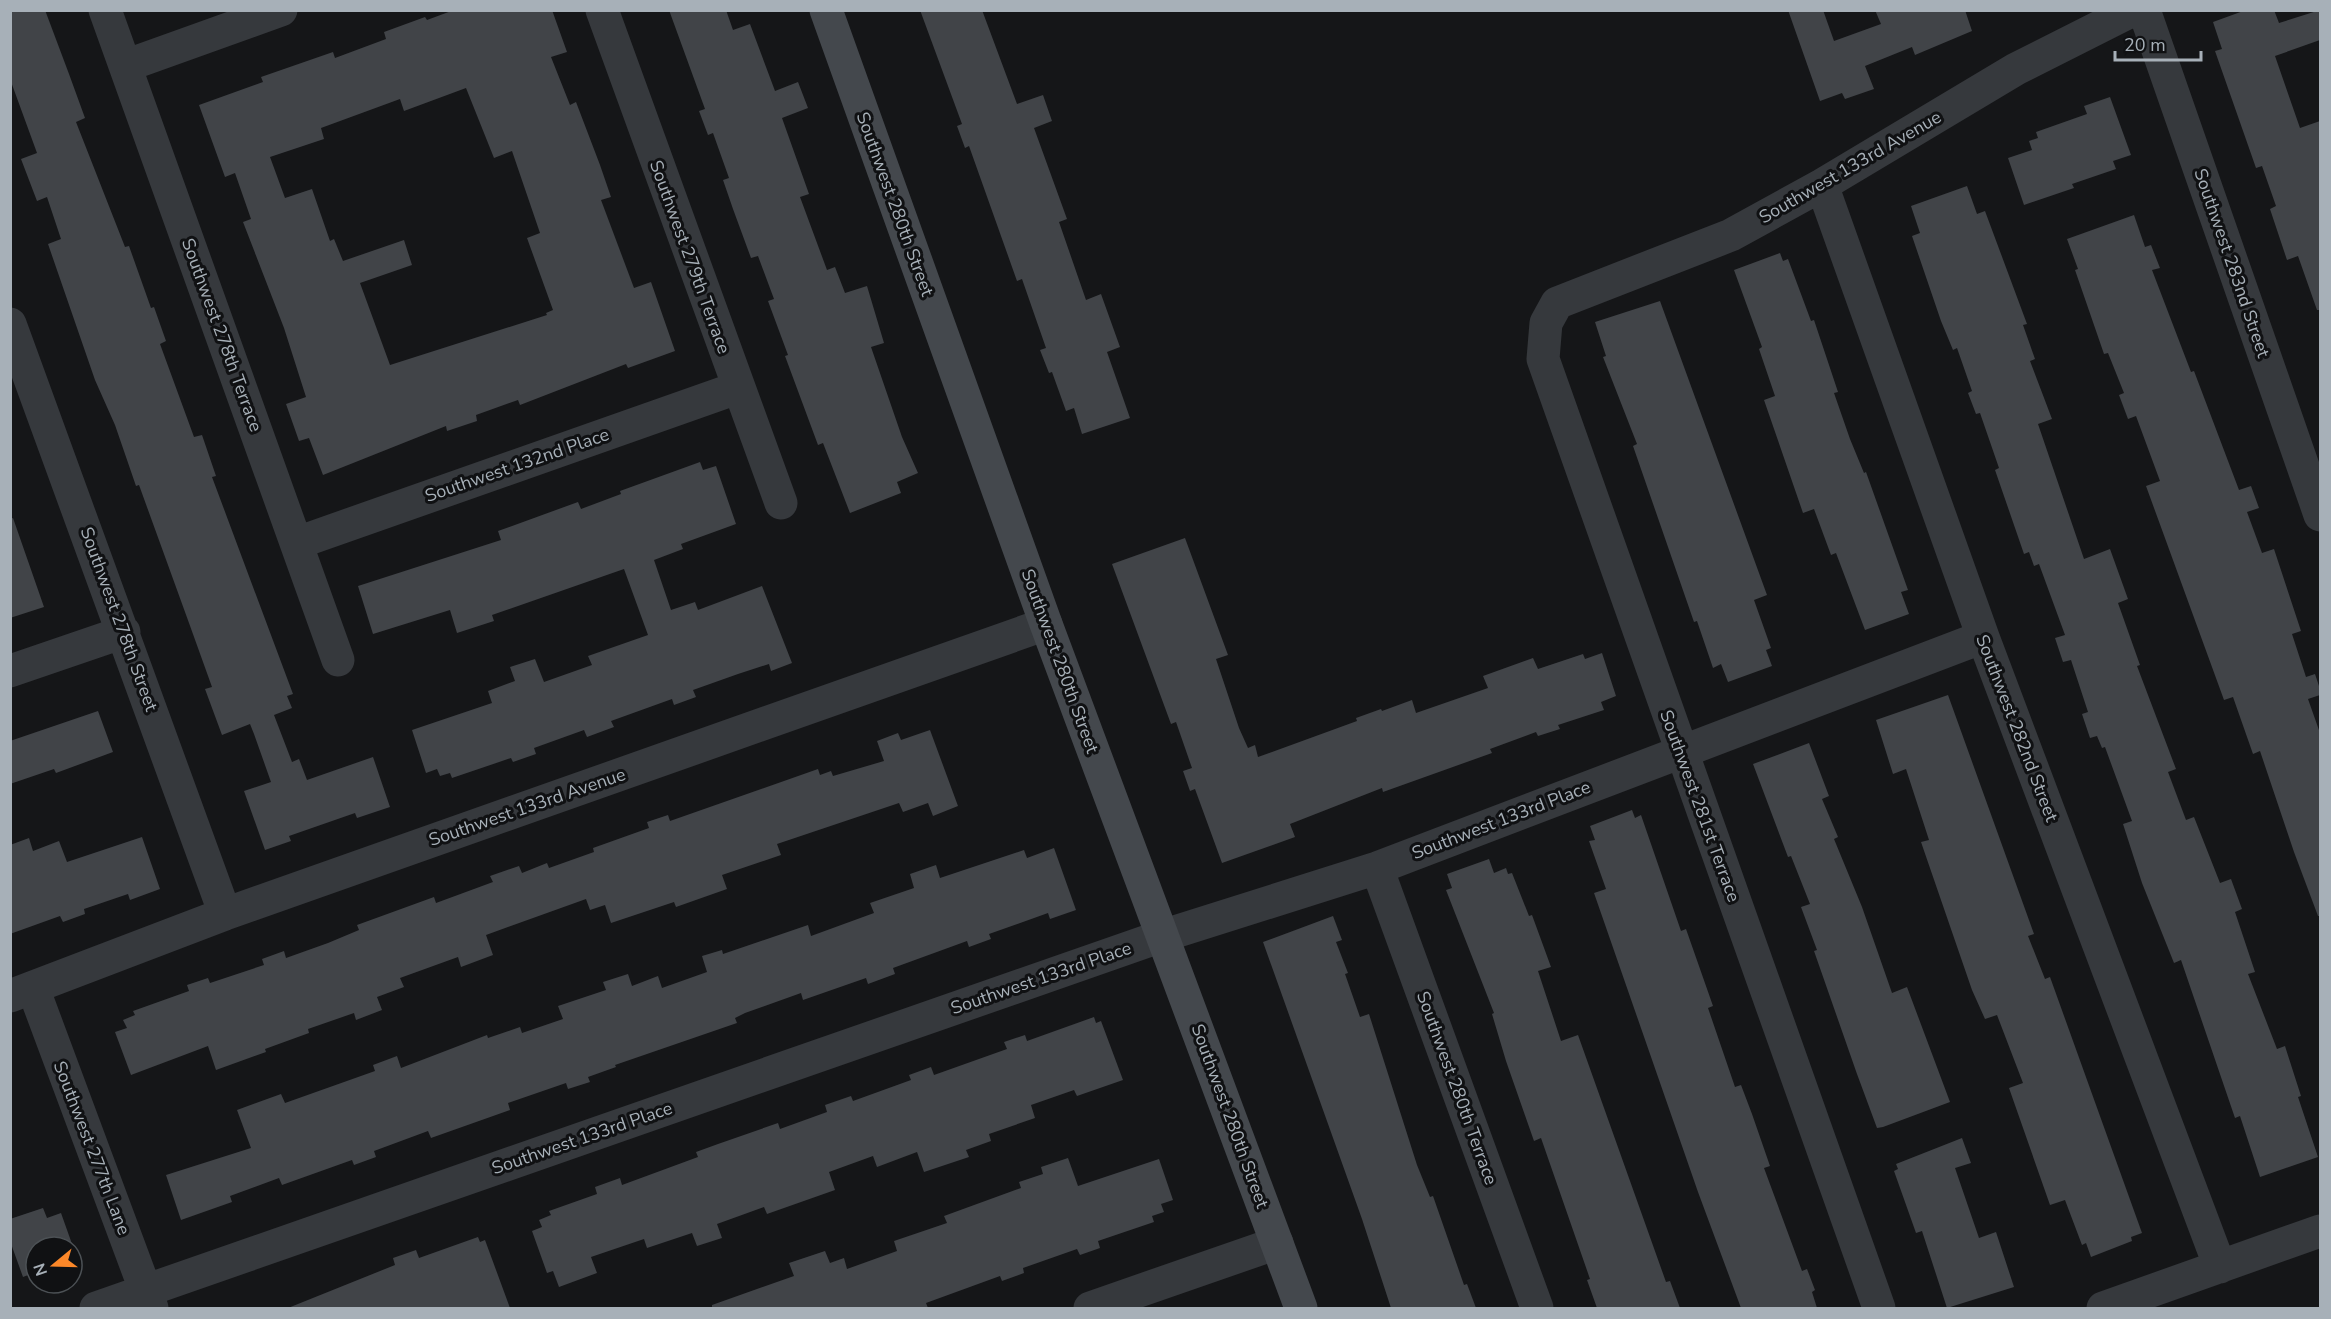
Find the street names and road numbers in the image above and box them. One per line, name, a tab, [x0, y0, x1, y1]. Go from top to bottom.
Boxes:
street label: Southwest 133rd Avenue	[1754, 105, 1946, 229]
street label: Southwest 280th Street	[850, 109, 940, 300]
street label: Southwest 279th Terrace	[644, 157, 736, 357]
street label: Southwest 283nd Street	[2188, 165, 2276, 361]
street label: Southwest 278th Terrace	[176, 235, 268, 435]
street label: Southwest 132nd Place	[422, 422, 612, 508]
street label: Southwest 278th Street	[74, 524, 164, 715]
street label: Southwest 280th Street	[1015, 566, 1105, 757]
street label: Southwest 282nd Street	[1970, 631, 2064, 826]
street label: Southwest 281st Terrace	[1654, 707, 1746, 905]
street label: Southwest 133rd Avenue	[425, 762, 629, 852]
street label: Southwest 133rd Place	[1408, 775, 1594, 865]
street label: Southwest 133rd Place	[947, 936, 1135, 1020]
street label: Southwest 280th Terrace	[1411, 988, 1503, 1188]
street label: Southwest 280th Street	[1185, 1021, 1275, 1212]
street label: Southwest 277th Lane	[48, 1058, 136, 1238]
street label: Southwest 133rd Place	[488, 1096, 676, 1180]

